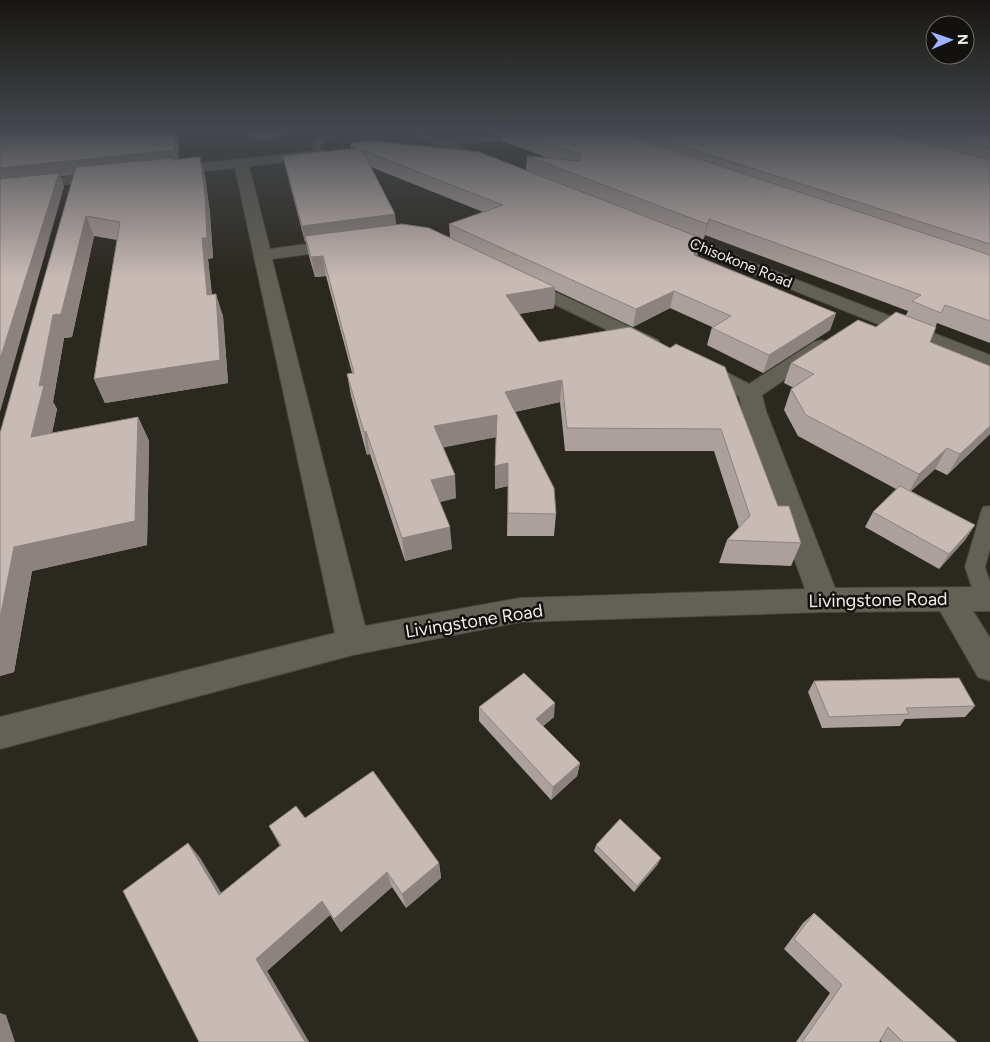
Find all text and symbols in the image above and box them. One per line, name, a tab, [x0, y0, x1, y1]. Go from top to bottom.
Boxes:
north arrow	[925, 15, 975, 65]
text: N	[954, 34, 971, 45]
street label: Chisokone Road	[687, 234, 795, 292]
street label: Livingstone Road	[808, 588, 948, 612]
street label: Livingstone Road	[404, 599, 544, 643]

